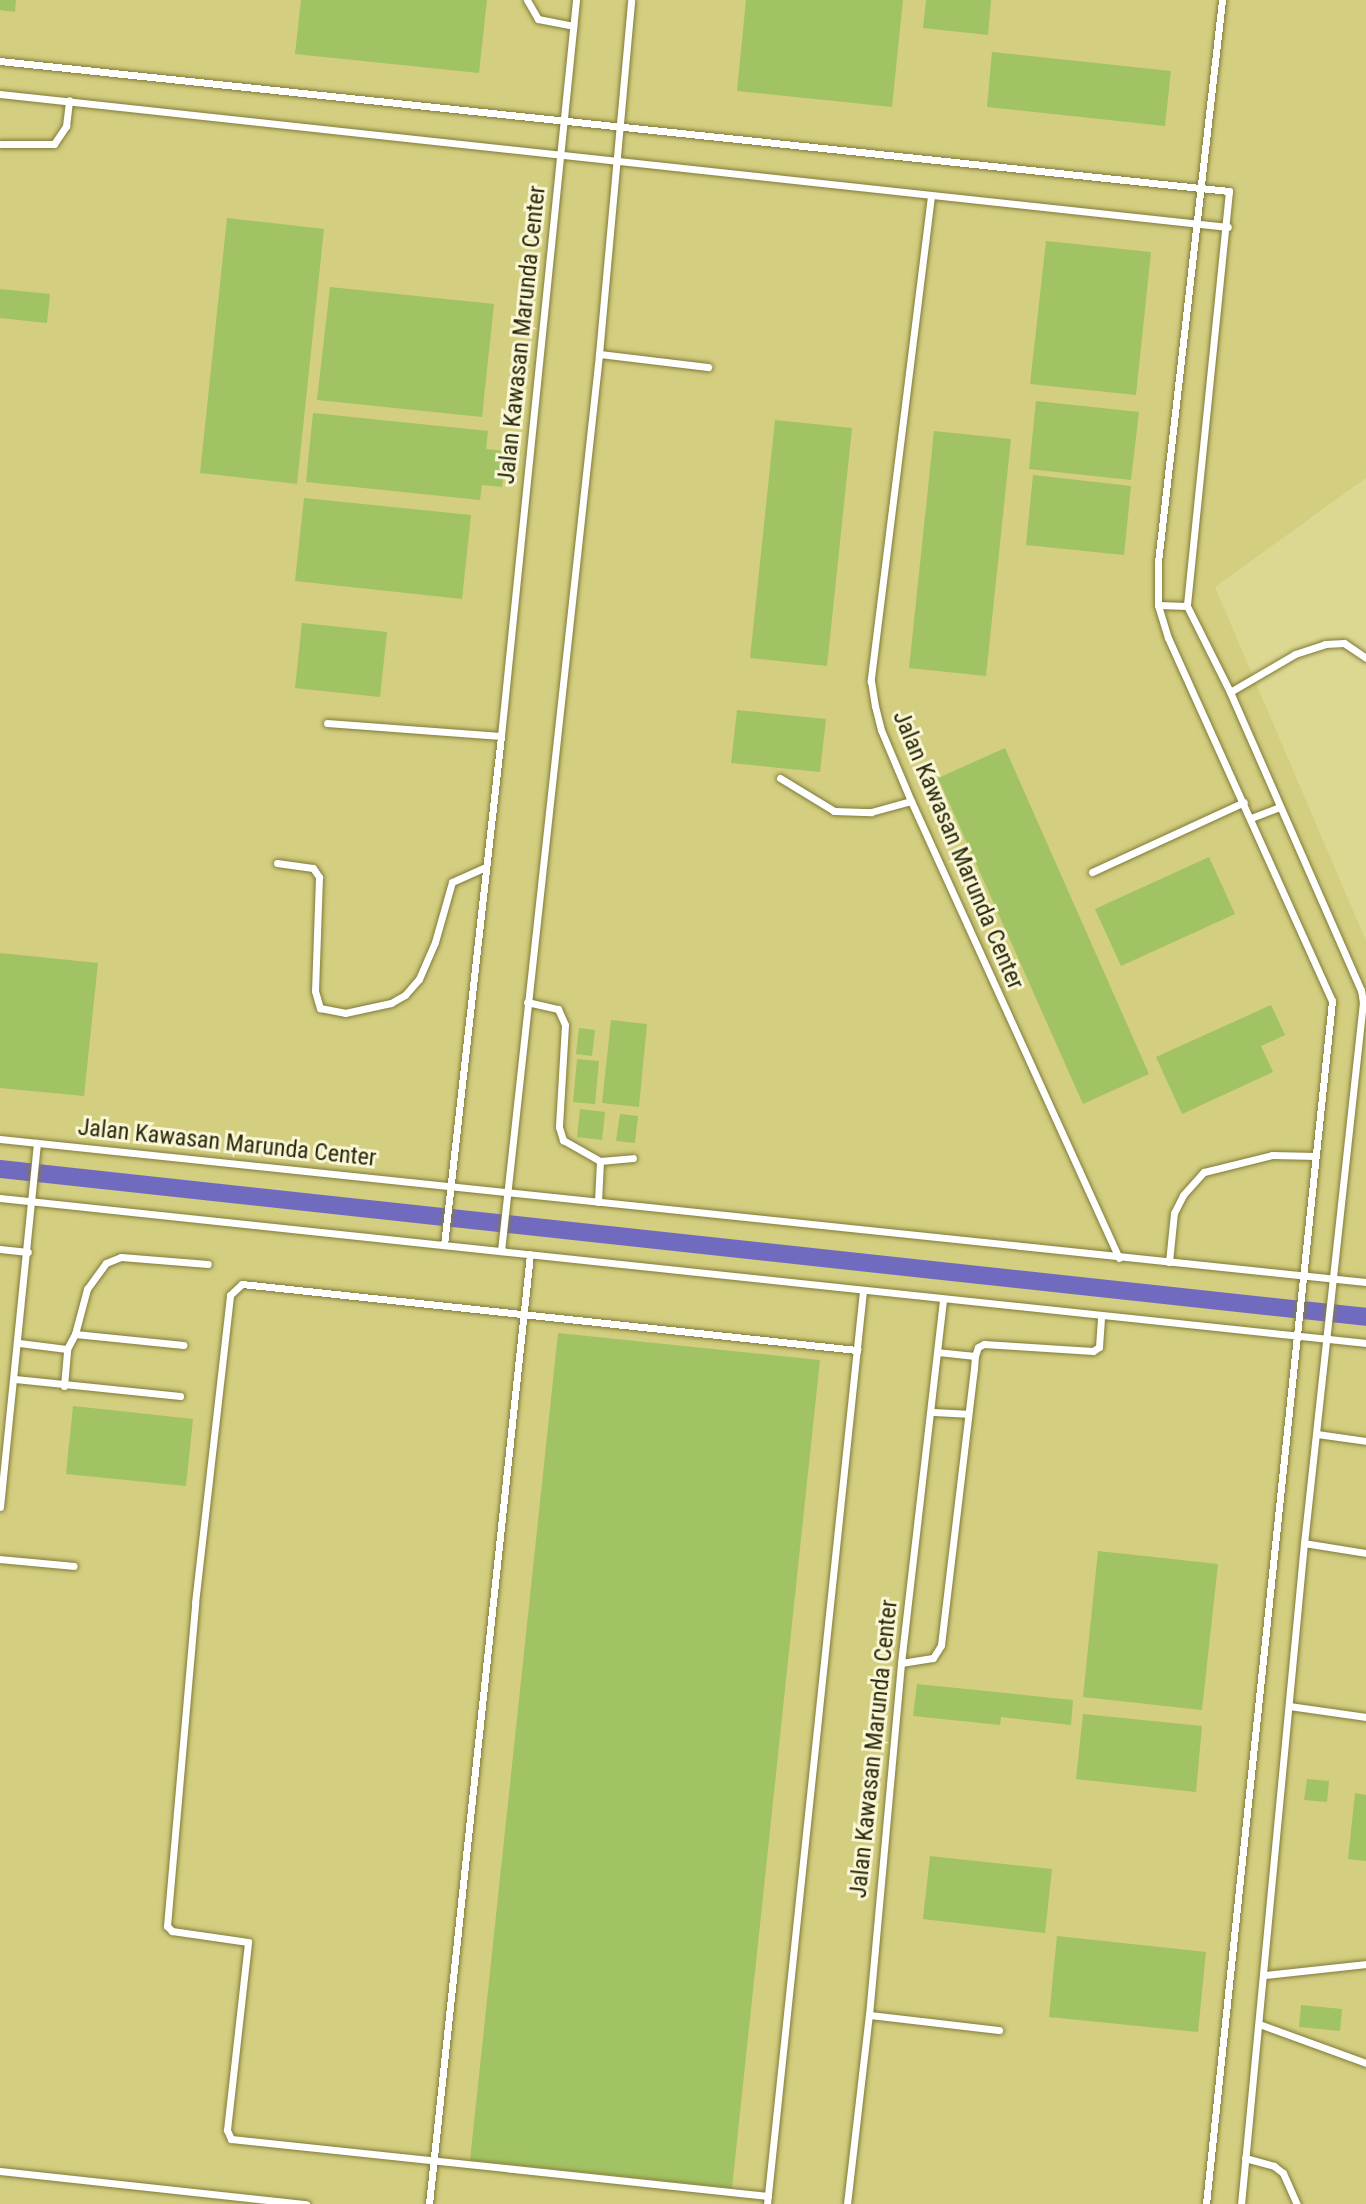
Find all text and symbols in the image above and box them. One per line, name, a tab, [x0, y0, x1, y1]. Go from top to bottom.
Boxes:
street label: Jalan Kawasan Marunda Center	[492, 184, 552, 486]
street label: Jalan Kawasan Marunda Center	[886, 706, 1030, 994]
street label: Jalan Kawasan Marunda Center	[76, 1113, 378, 1173]
street label: Jalan Kawasan Marunda Center	[844, 1598, 904, 1900]

